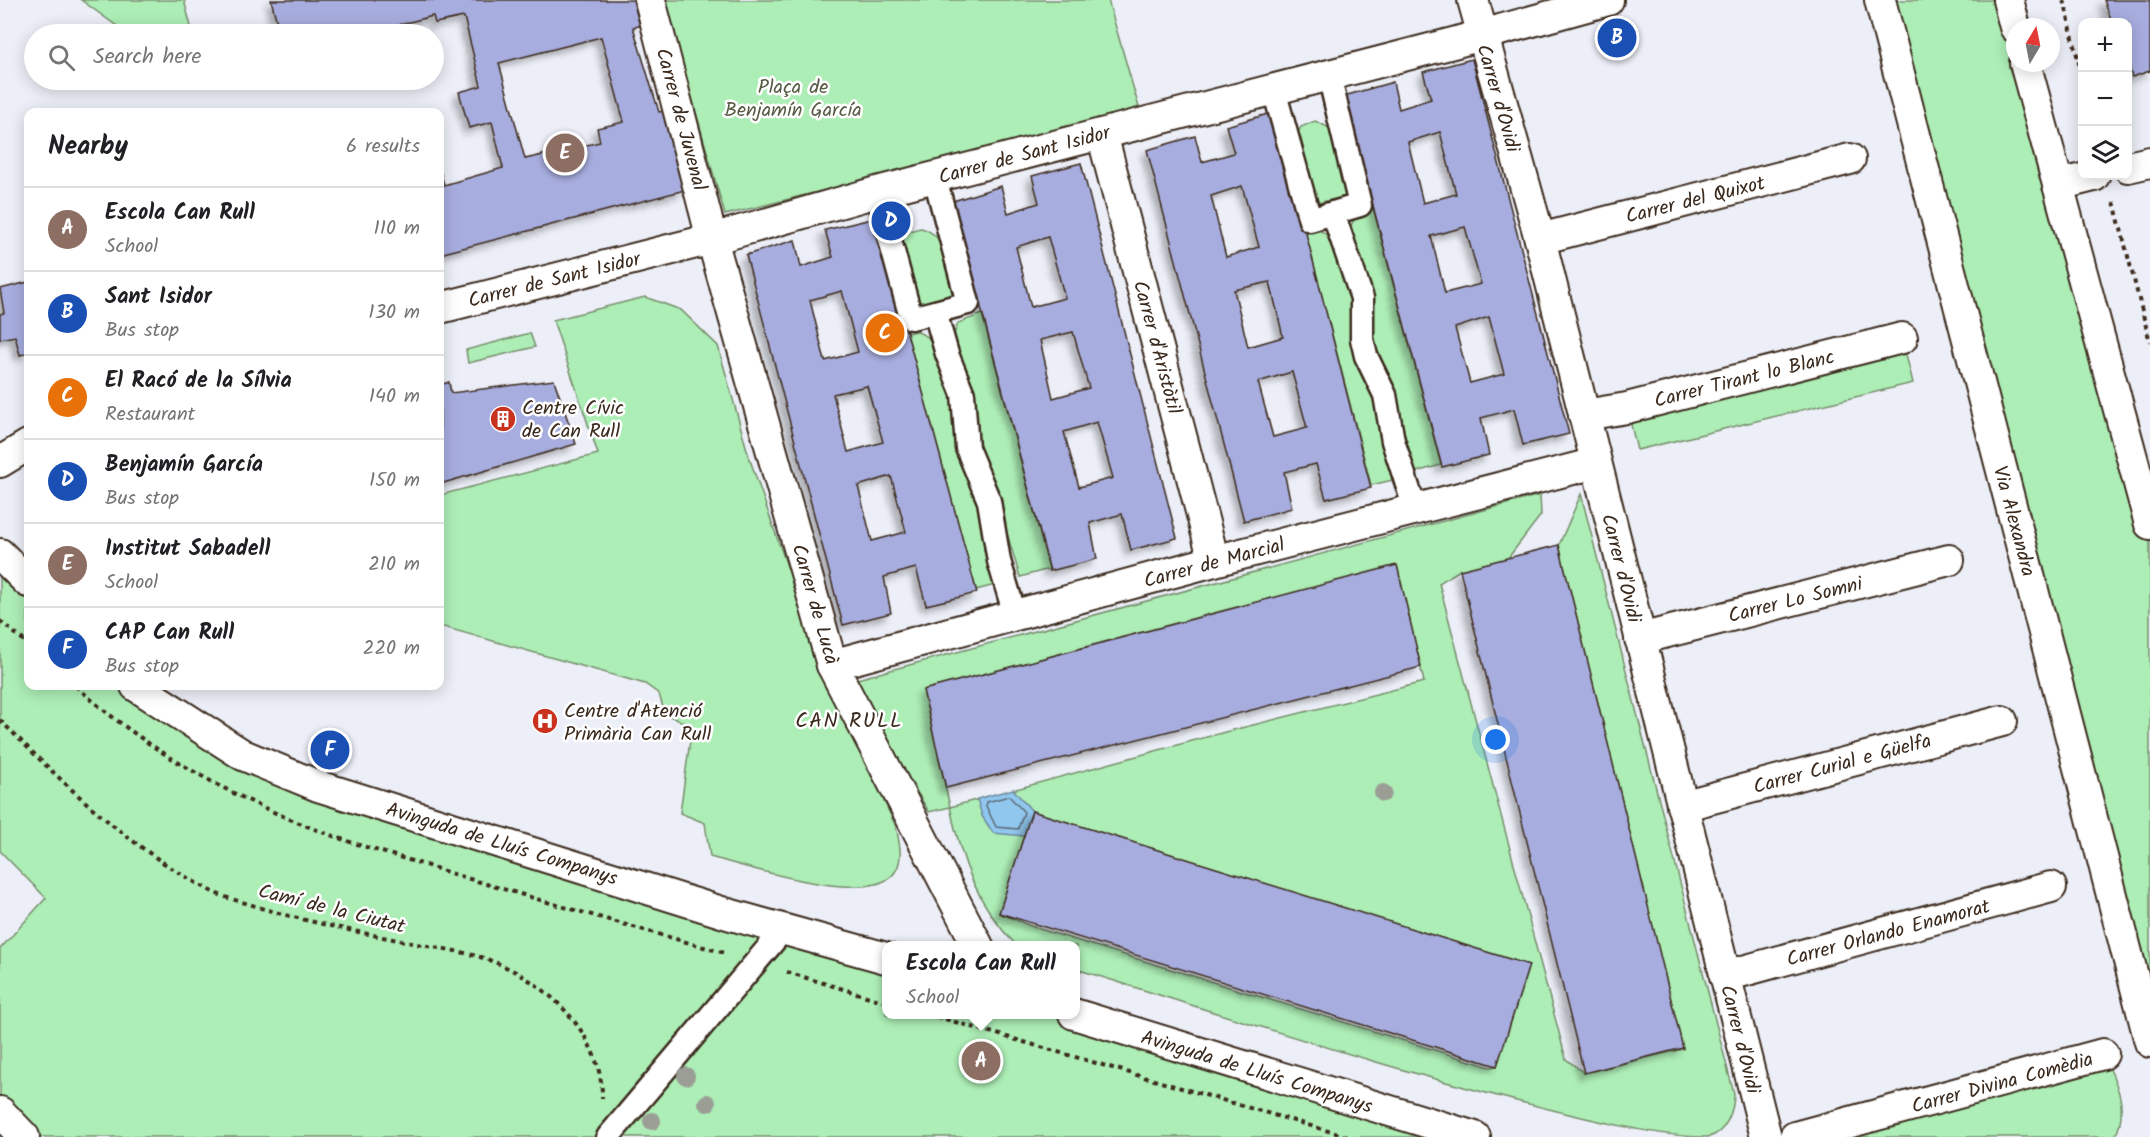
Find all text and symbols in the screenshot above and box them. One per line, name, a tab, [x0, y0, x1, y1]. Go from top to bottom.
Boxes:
pin: B	[1598, 15, 1636, 60]
north arrow	[2006, 18, 2060, 72]
map controls	[2078, 18, 2132, 180]
button: +	[2078, 18, 2132, 72]
search box	[24, 24, 444, 90]
text: Search here	[93, 40, 201, 75]
icon: search	[45, 41, 78, 74]
street label: Carrer d'Ovidi	[1466, 41, 1528, 158]
street label: Carrer de Juvenal	[646, 45, 715, 195]
park label: Plaça de Benjamín García	[724, 72, 862, 127]
button: −	[2078, 72, 2132, 126]
street label: Carrer de Sant Isidor	[935, 117, 1115, 194]
text: Nearby	[48, 126, 128, 168]
button: layers	[2078, 126, 2132, 180]
pin: E	[546, 130, 584, 176]
text: 6 results	[346, 131, 420, 163]
street label: Carrer del Quixot	[1622, 168, 1769, 234]
text: Escola Can Rull	[105, 196, 255, 231]
pin: D	[872, 198, 910, 244]
text: A	[61, 213, 74, 245]
text: 110 m	[374, 213, 420, 245]
text: School	[105, 231, 158, 263]
street label: Carrer de Sant Isidor	[465, 244, 645, 318]
street label: Carrer d'Aristòtil	[1123, 277, 1189, 418]
text: Sant Isidor	[105, 280, 212, 315]
text: B	[61, 297, 74, 329]
text: 130 m	[368, 297, 420, 329]
pin: C	[866, 310, 904, 356]
text: Bus stop	[105, 315, 179, 347]
street label: Carrer Tirant lo Blanc	[1651, 342, 1838, 418]
text: El Racó de la Sílvia	[105, 364, 292, 399]
text: C	[61, 381, 74, 413]
text: 140 m	[369, 381, 420, 413]
place label: Centre Cívic de Can Rull	[522, 393, 624, 448]
text: Restaurant	[105, 399, 195, 431]
building icon: Centre Cívic de Can Rull	[488, 404, 518, 434]
text: Benjamín García	[105, 448, 263, 483]
street label: Via Alexandra	[1983, 463, 2043, 580]
text: D	[61, 465, 74, 497]
text: 150 m	[369, 465, 420, 497]
text: Bus stop	[105, 483, 179, 515]
street label: Carrer d'Ovidi	[1591, 511, 1649, 628]
street label: Carrer de Marcial	[1140, 530, 1289, 598]
text: Institut Sabadell	[105, 532, 270, 567]
street label: Carrer de Lucà	[782, 540, 847, 669]
text: E	[62, 549, 73, 581]
text: 210 m	[368, 549, 420, 581]
text: School	[105, 567, 158, 599]
street label: Carrer Lo Somni	[1725, 569, 1867, 633]
text: CAP Can Rull	[105, 616, 234, 651]
text: F	[62, 633, 73, 665]
text: 220 m	[363, 633, 420, 665]
text: Bus stop	[105, 651, 179, 683]
place label: Centre d'Atenció Primària Can Rull	[564, 696, 712, 751]
district label: CAN RULL	[795, 705, 903, 738]
hospital icon: Centre d'Atenció Primària Can Rull	[530, 706, 560, 736]
your location	[1481, 725, 1510, 754]
street label: Carrer Curial e Güelfa	[1750, 726, 1935, 804]
pin: F	[310, 728, 350, 772]
street label: Avinguda de Lluís Companys	[382, 794, 622, 896]
street label: Camí de la Ciutat	[255, 876, 409, 944]
street label: Carrer Orlando Enamorat	[1783, 891, 1994, 977]
popup	[882, 941, 1080, 1019]
text: Escola Can Rull	[906, 947, 1056, 982]
text: School	[906, 982, 959, 1014]
street label: Carrer d'Ovidi	[1710, 982, 1768, 1099]
street label: Avinguda de Lluís Companys	[1137, 1022, 1377, 1124]
pin: A	[962, 1038, 1000, 1084]
street label: Carrer Divina Comèdia	[1908, 1044, 2097, 1124]

